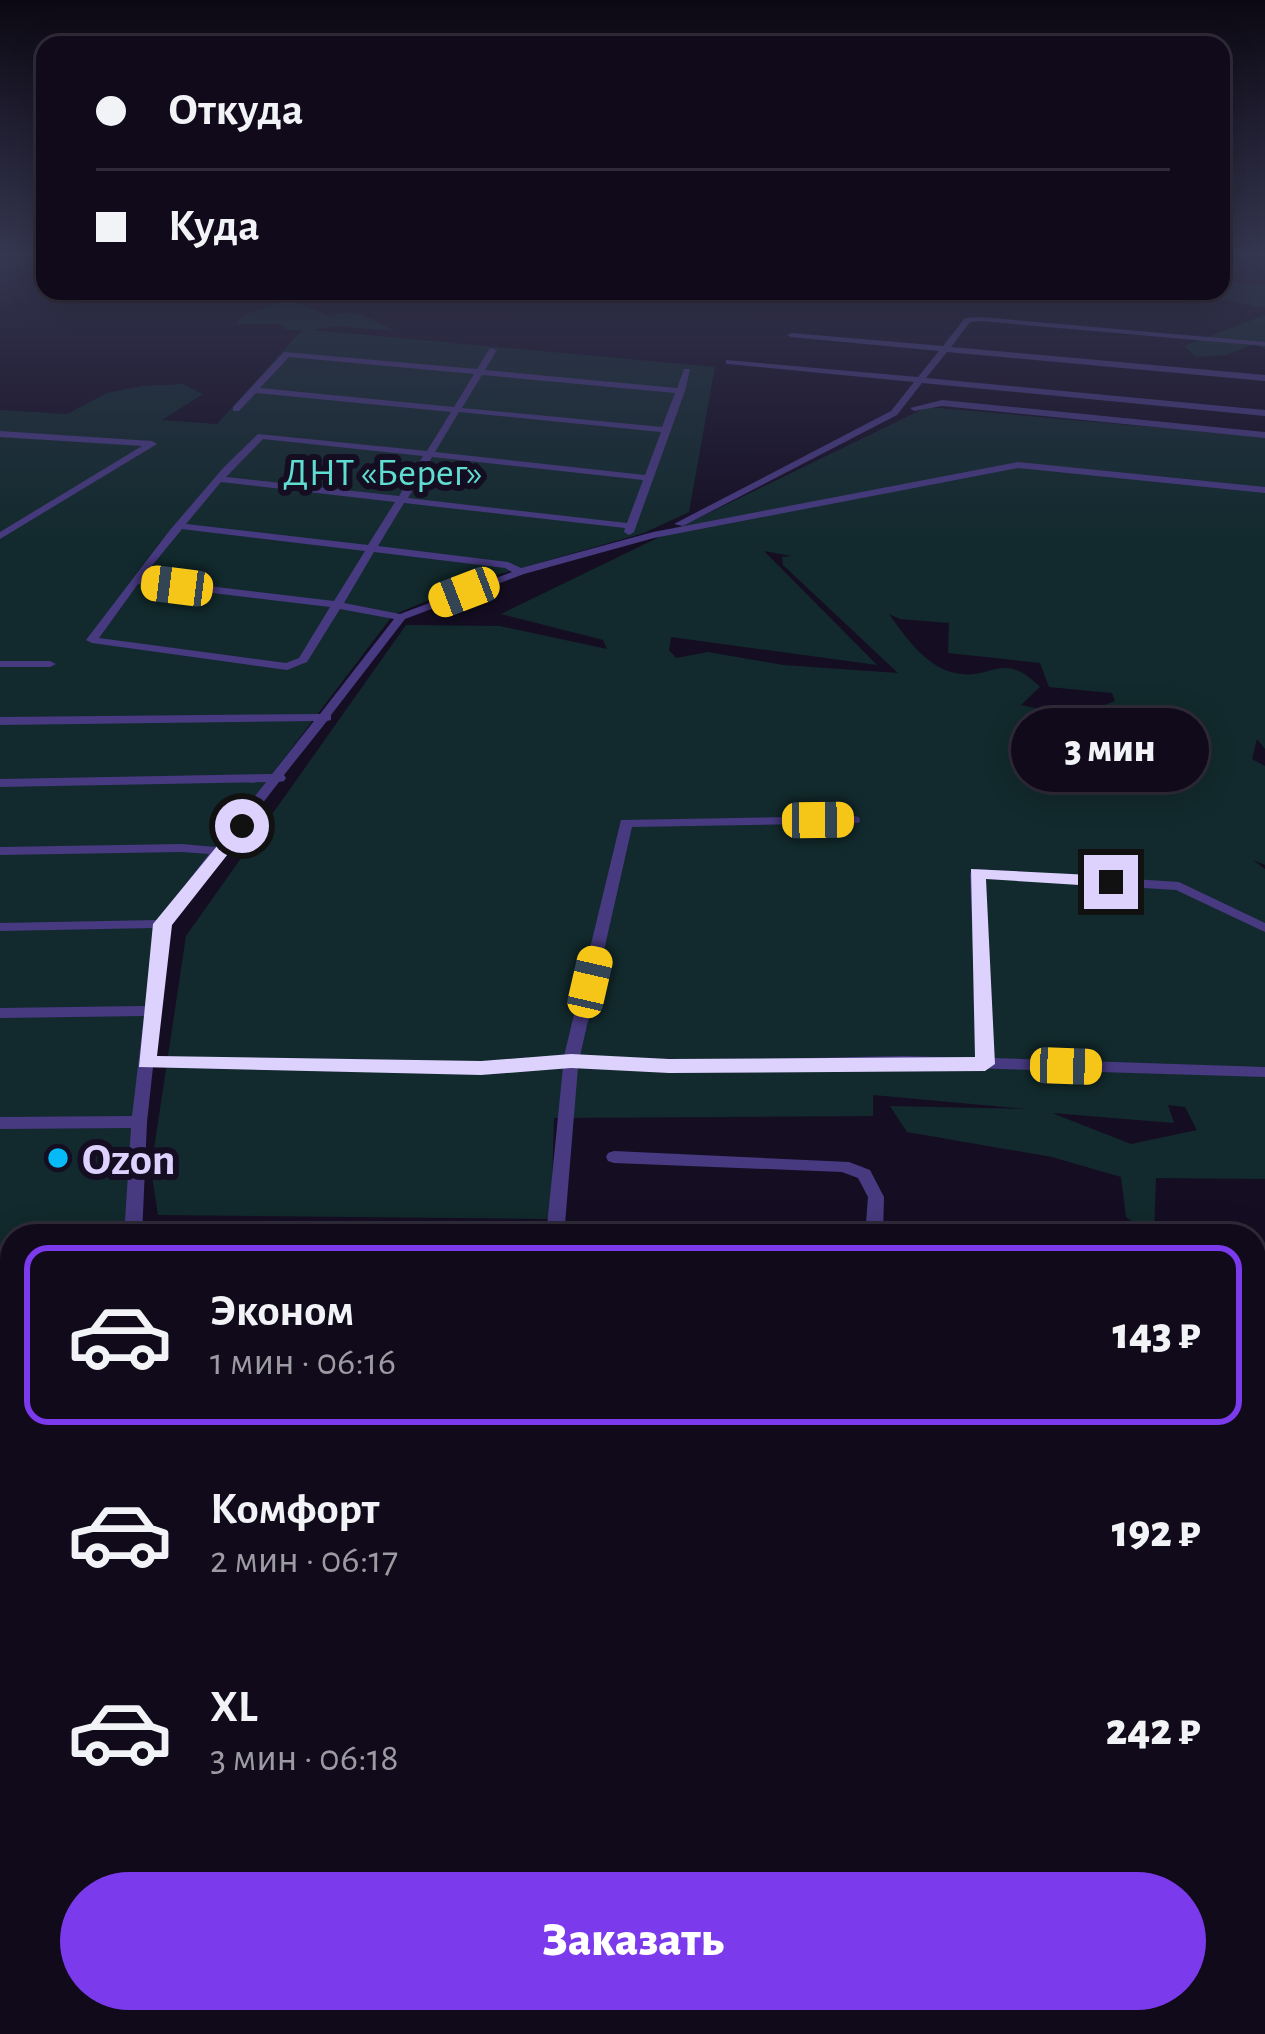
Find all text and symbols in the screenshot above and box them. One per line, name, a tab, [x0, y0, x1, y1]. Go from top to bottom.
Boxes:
text: Откуда	[168, 88, 303, 133]
text: Куда	[168, 204, 260, 249]
park label: ДНТ «Берег»	[283, 454, 483, 493]
car	[424, 562, 504, 622]
car	[139, 564, 215, 608]
callout: 3 мин	[1012, 708, 1210, 792]
text: 3 мин	[1064, 730, 1156, 769]
route start	[215, 799, 269, 853]
car	[782, 801, 854, 839]
route end	[1084, 855, 1138, 909]
car	[564, 943, 616, 1021]
car	[1029, 1047, 1103, 1085]
place label: Ozon	[82, 1138, 175, 1183]
marker: Ozon	[45, 1145, 71, 1171]
icon: car	[66, 1281, 174, 1389]
text: Эконом	[210, 1289, 354, 1334]
text: 143 ₽	[1112, 1312, 1200, 1357]
text: 1 мин · 06:16	[210, 1343, 396, 1382]
icon: car	[66, 1479, 174, 1587]
text: Комфорт	[210, 1487, 379, 1532]
text: 192 ₽	[1112, 1510, 1200, 1555]
text: 2 мин · 06:17	[210, 1541, 398, 1580]
icon: car	[66, 1677, 174, 1785]
text: XL	[210, 1685, 258, 1730]
text: 242 ₽	[1106, 1708, 1200, 1753]
text: 3 мин · 06:18	[210, 1739, 399, 1778]
button: Заказать	[60, 1872, 1206, 2010]

